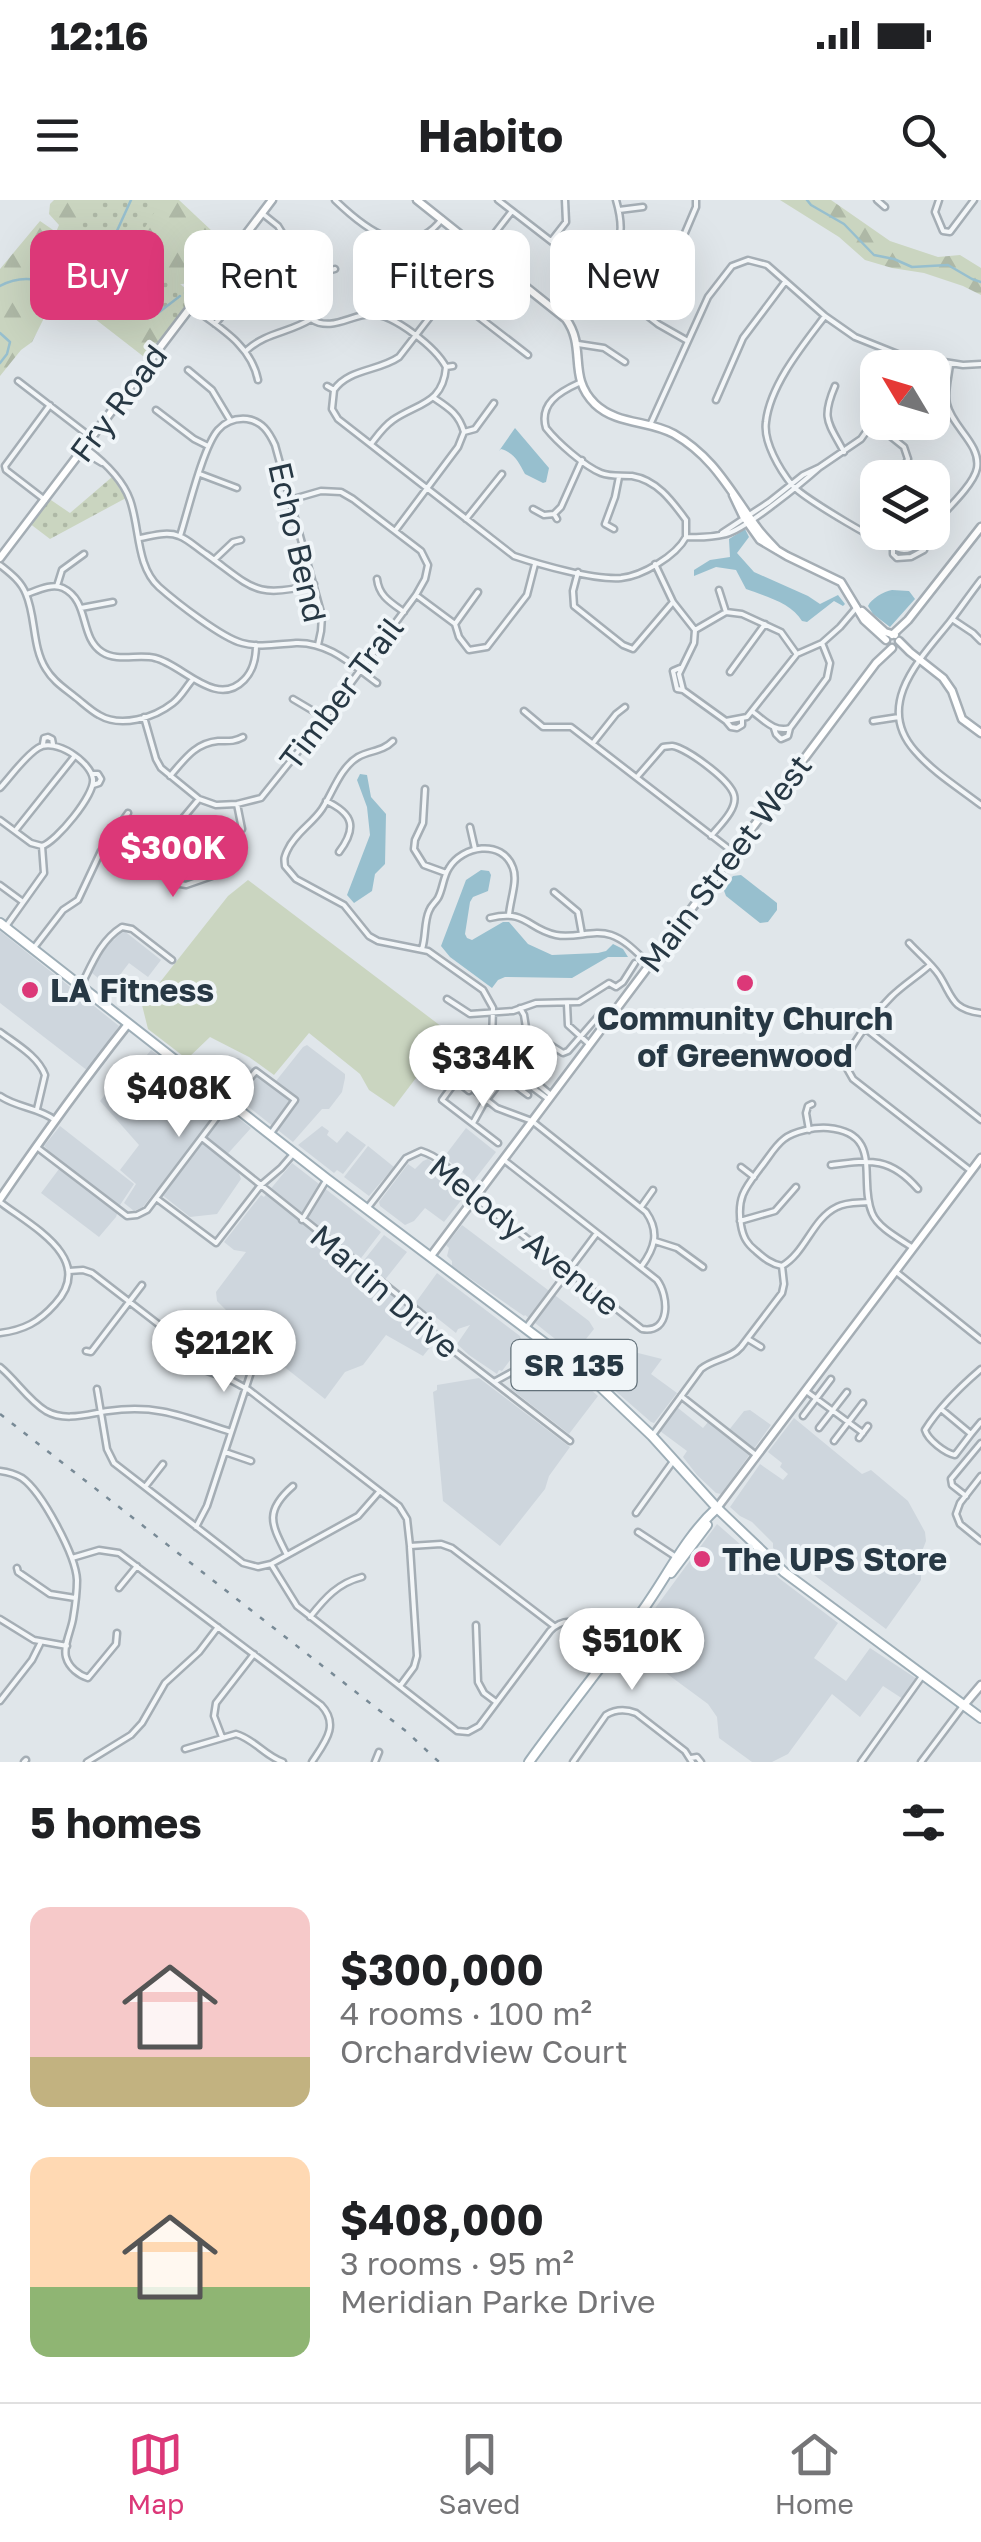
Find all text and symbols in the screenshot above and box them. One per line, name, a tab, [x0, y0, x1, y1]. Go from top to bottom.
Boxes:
text: 12:16	[50, 13, 149, 58]
icon: menu	[30, 108, 85, 163]
text: Habito	[418, 108, 563, 162]
icon: search	[896, 108, 951, 163]
chip: Buy	[30, 230, 164, 320]
chip: Rent	[184, 230, 333, 320]
chip: Filters	[353, 230, 530, 320]
chip: New	[550, 230, 695, 320]
street label: Fry Road	[62, 337, 174, 469]
north arrow	[860, 350, 950, 440]
map controls	[860, 350, 950, 550]
street label: Echo Bend	[261, 458, 335, 626]
button: layers	[860, 460, 950, 550]
street label: Timber Trail	[271, 609, 411, 777]
street label: Main Street West	[631, 747, 819, 979]
pin: $300K	[103, 815, 243, 900]
text: $300K	[120, 828, 226, 866]
place label: LA Fitness	[50, 971, 214, 1009]
marker: Community Church of Greenwood	[734, 972, 756, 994]
marker: LA Fitness	[19, 979, 41, 1001]
place label: Community Church of Greenwood	[597, 999, 893, 1074]
pin: $334K	[413, 1025, 553, 1110]
text: $334K	[431, 1038, 535, 1076]
pin: $408K	[109, 1055, 249, 1140]
text: $408K	[126, 1068, 232, 1106]
street label: Melody Avenue	[422, 1147, 628, 1323]
street label: Marlin Drive	[303, 1216, 467, 1366]
pin: $212K	[154, 1310, 294, 1395]
text: $212K	[174, 1323, 274, 1361]
road number: SR 135	[512, 1340, 636, 1390]
place label: The UPS Store	[722, 1540, 947, 1578]
marker: The UPS Store	[691, 1548, 713, 1570]
pin: $510K	[562, 1608, 702, 1693]
text: $510K	[581, 1621, 683, 1659]
icon: filters	[896, 1795, 951, 1850]
text: 5 homes	[30, 1797, 202, 1847]
text: $300,000	[340, 1944, 544, 1994]
icon: home	[110, 1947, 230, 2067]
text: 4 rooms · 100 m²	[340, 1994, 592, 2032]
text: Orchardview Court	[340, 2032, 628, 2070]
text: $408,000	[340, 2194, 544, 2244]
icon: home	[110, 2197, 230, 2317]
text: 3 rooms · 95 m²	[340, 2244, 574, 2282]
text: Meridian Parke Drive	[340, 2282, 656, 2320]
tab: Map	[127, 2427, 184, 2520]
tab: Saved	[439, 2427, 520, 2520]
tab: Home	[775, 2427, 854, 2520]

